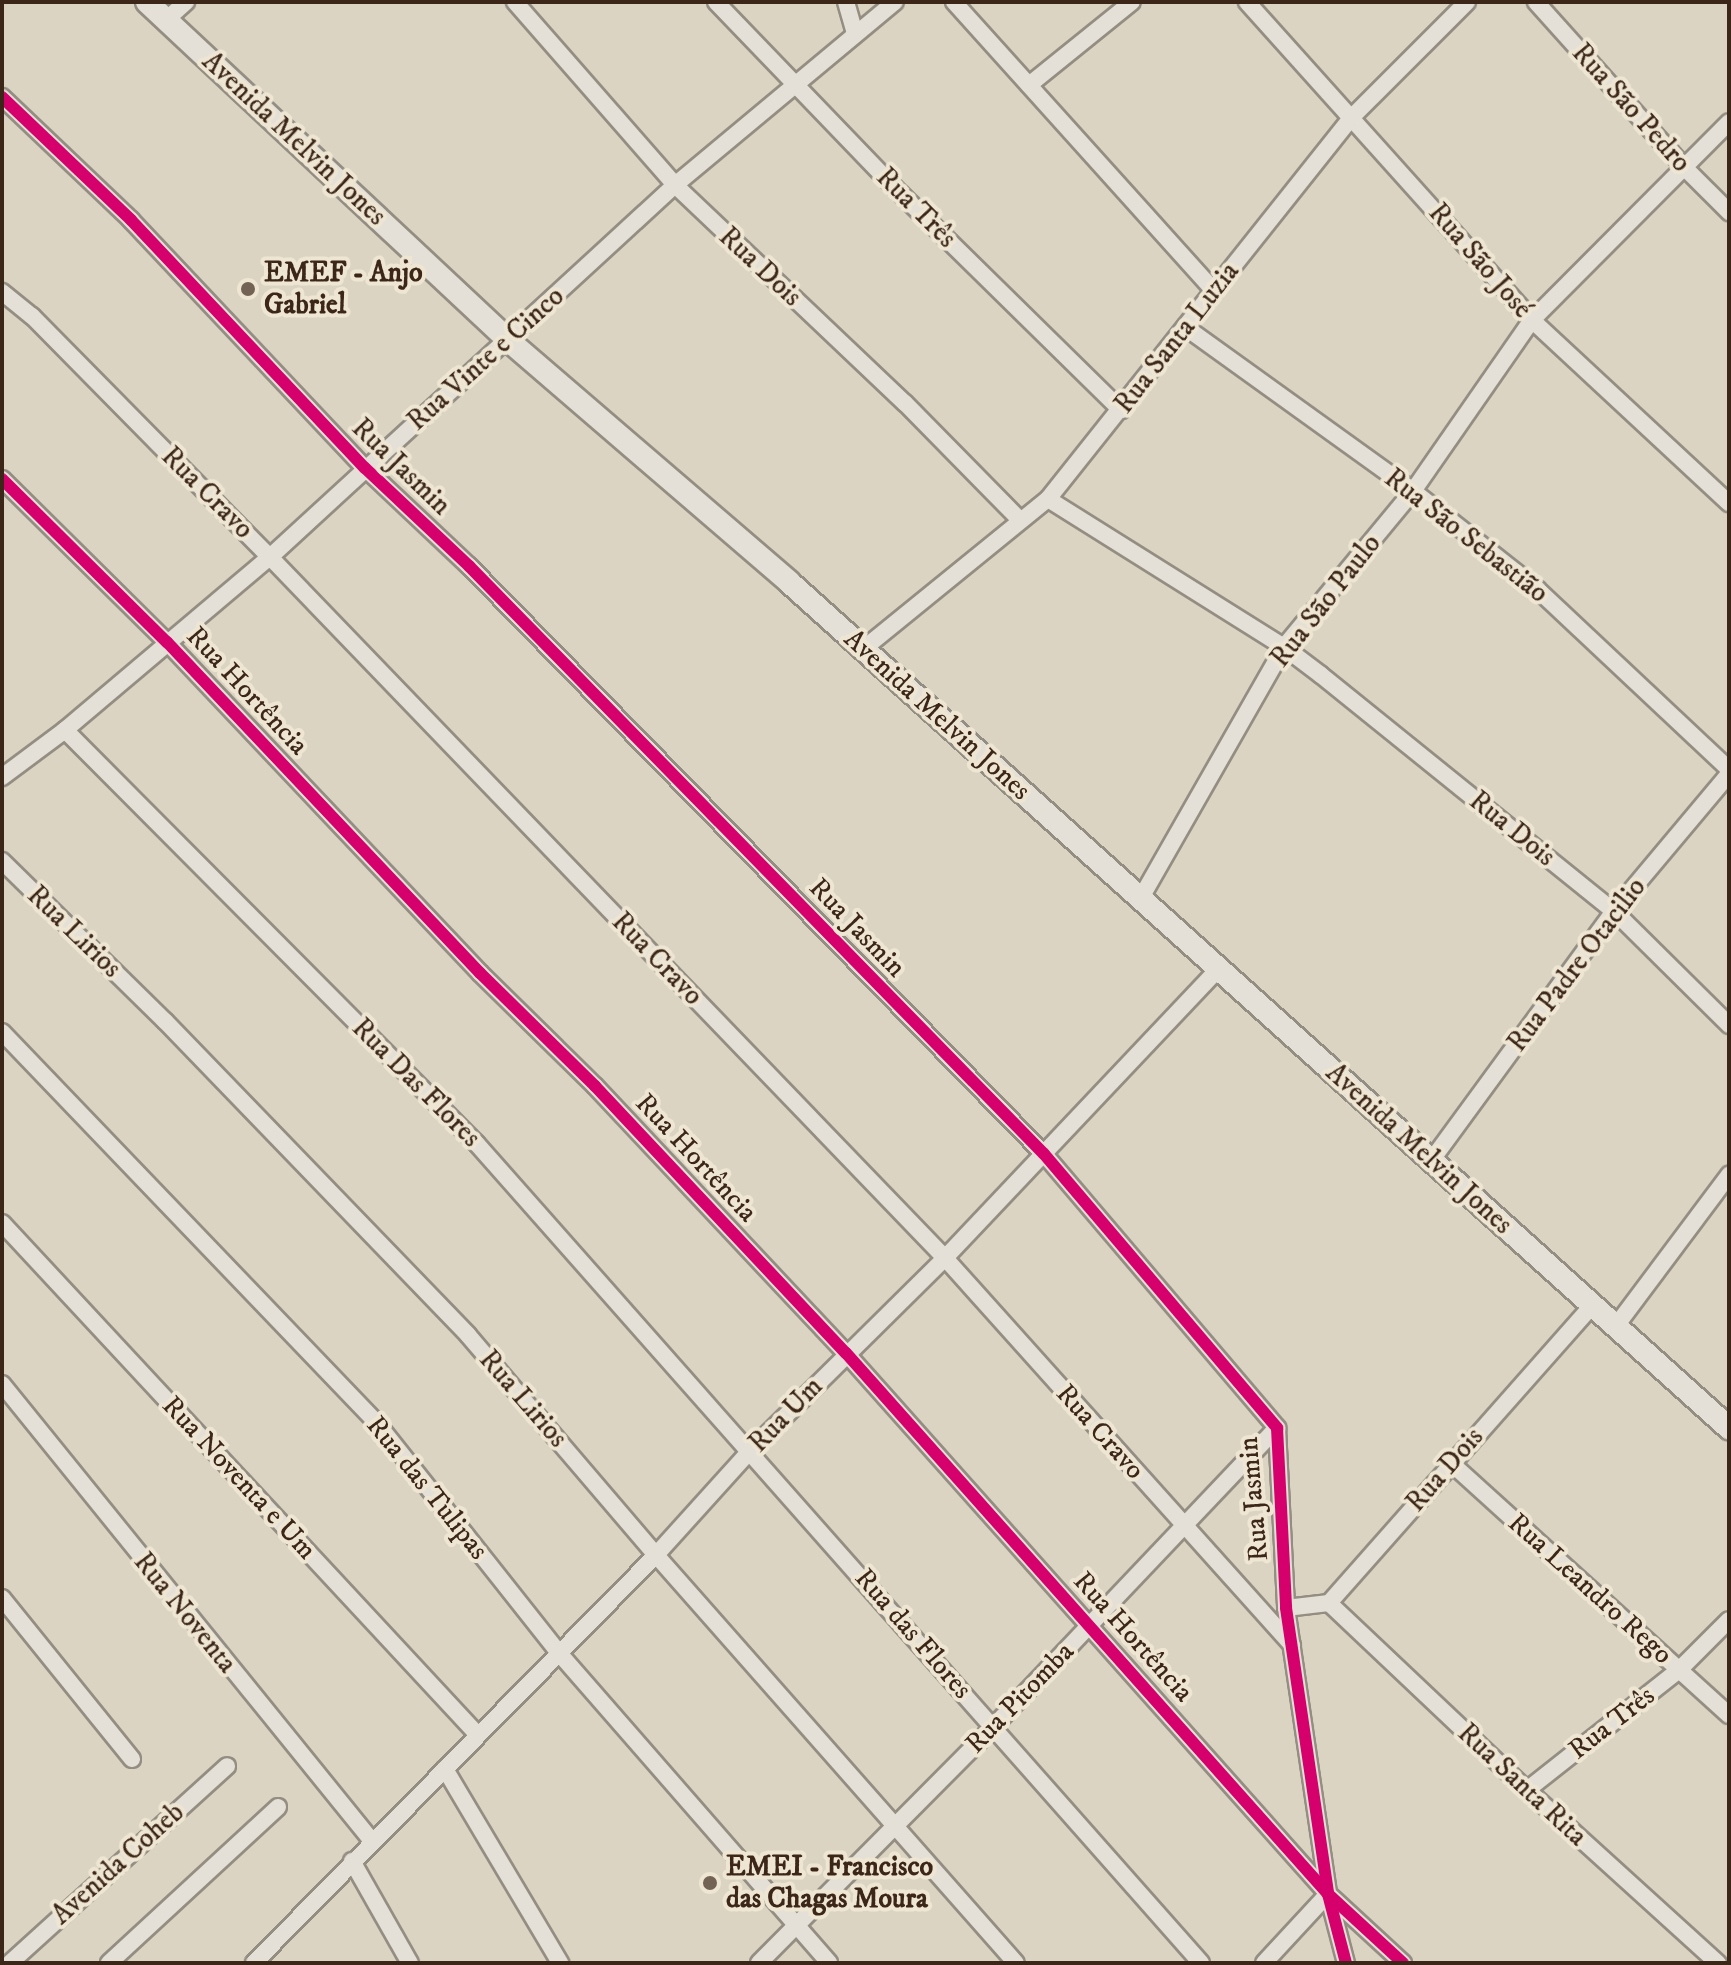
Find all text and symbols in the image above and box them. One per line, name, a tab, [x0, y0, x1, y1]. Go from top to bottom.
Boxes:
street label: Rua São Pedro	[1564, 37, 1698, 179]
street label: Avenida Melvin Jones	[195, 45, 393, 233]
street label: Rua Três	[869, 161, 963, 255]
street label: Rua São José	[1421, 197, 1539, 325]
street label: Rua Dois	[712, 220, 808, 314]
place label: EMEF - Anjo Gabriel	[264, 256, 423, 322]
street label: Rua Santa Luzia	[1107, 256, 1247, 420]
marker: EMEF - Anjo Gabriel	[239, 280, 257, 298]
street label: Rua Vinte e Cinco	[401, 280, 571, 438]
street label: Rua Jasmin	[344, 412, 458, 522]
street label: Rua Cravo	[154, 440, 260, 546]
street label: Rua São Sebastião	[1377, 462, 1555, 610]
street label: Rua São Paulo	[1264, 528, 1388, 674]
street label: Rua Hortência	[179, 620, 315, 762]
street label: Avenida Melvin Jones	[837, 622, 1037, 808]
street label: Rua Dois	[1462, 784, 1562, 874]
street label: Rua Jasmin	[802, 871, 912, 985]
street label: Rua Padre Otacilio	[1501, 871, 1653, 1059]
street label: Rua Lirios	[20, 879, 128, 985]
street label: Rua Cravo	[604, 905, 710, 1013]
street label: Rua Das Flores	[345, 1012, 487, 1154]
street label: Avenida Melvin Jones	[1319, 1056, 1519, 1242]
street label: Rua Hortência	[628, 1087, 764, 1229]
street label: Rua Lirios	[472, 1343, 574, 1455]
street label: Rua Um	[742, 1370, 830, 1460]
street label: Rua Cravo	[1049, 1377, 1151, 1487]
street label: Rua Noventa e Um	[155, 1389, 323, 1567]
street label: Rua das Tulipas	[359, 1409, 495, 1567]
street label: Rua Dois	[1399, 1421, 1491, 1519]
street label: Rua Jasmin	[1232, 1435, 1276, 1563]
street label: Rua Leandro Rego	[1501, 1506, 1679, 1672]
street label: Rua Noventa	[126, 1546, 244, 1680]
street label: Rua das Flores	[847, 1562, 979, 1706]
street label: Rua Hortência	[1066, 1565, 1200, 1709]
street label: Rua Pitomba	[959, 1635, 1081, 1761]
street label: Rua Três	[1562, 1679, 1662, 1767]
street label: Rua Santa Rita	[1450, 1717, 1594, 1853]
street label: Avenida Coheb	[45, 1796, 191, 1932]
place label: EMEI - Francisco das Chagas Moura	[726, 1850, 933, 1916]
marker: EMEI - Francisco das Chagas Moura	[701, 1874, 719, 1892]

